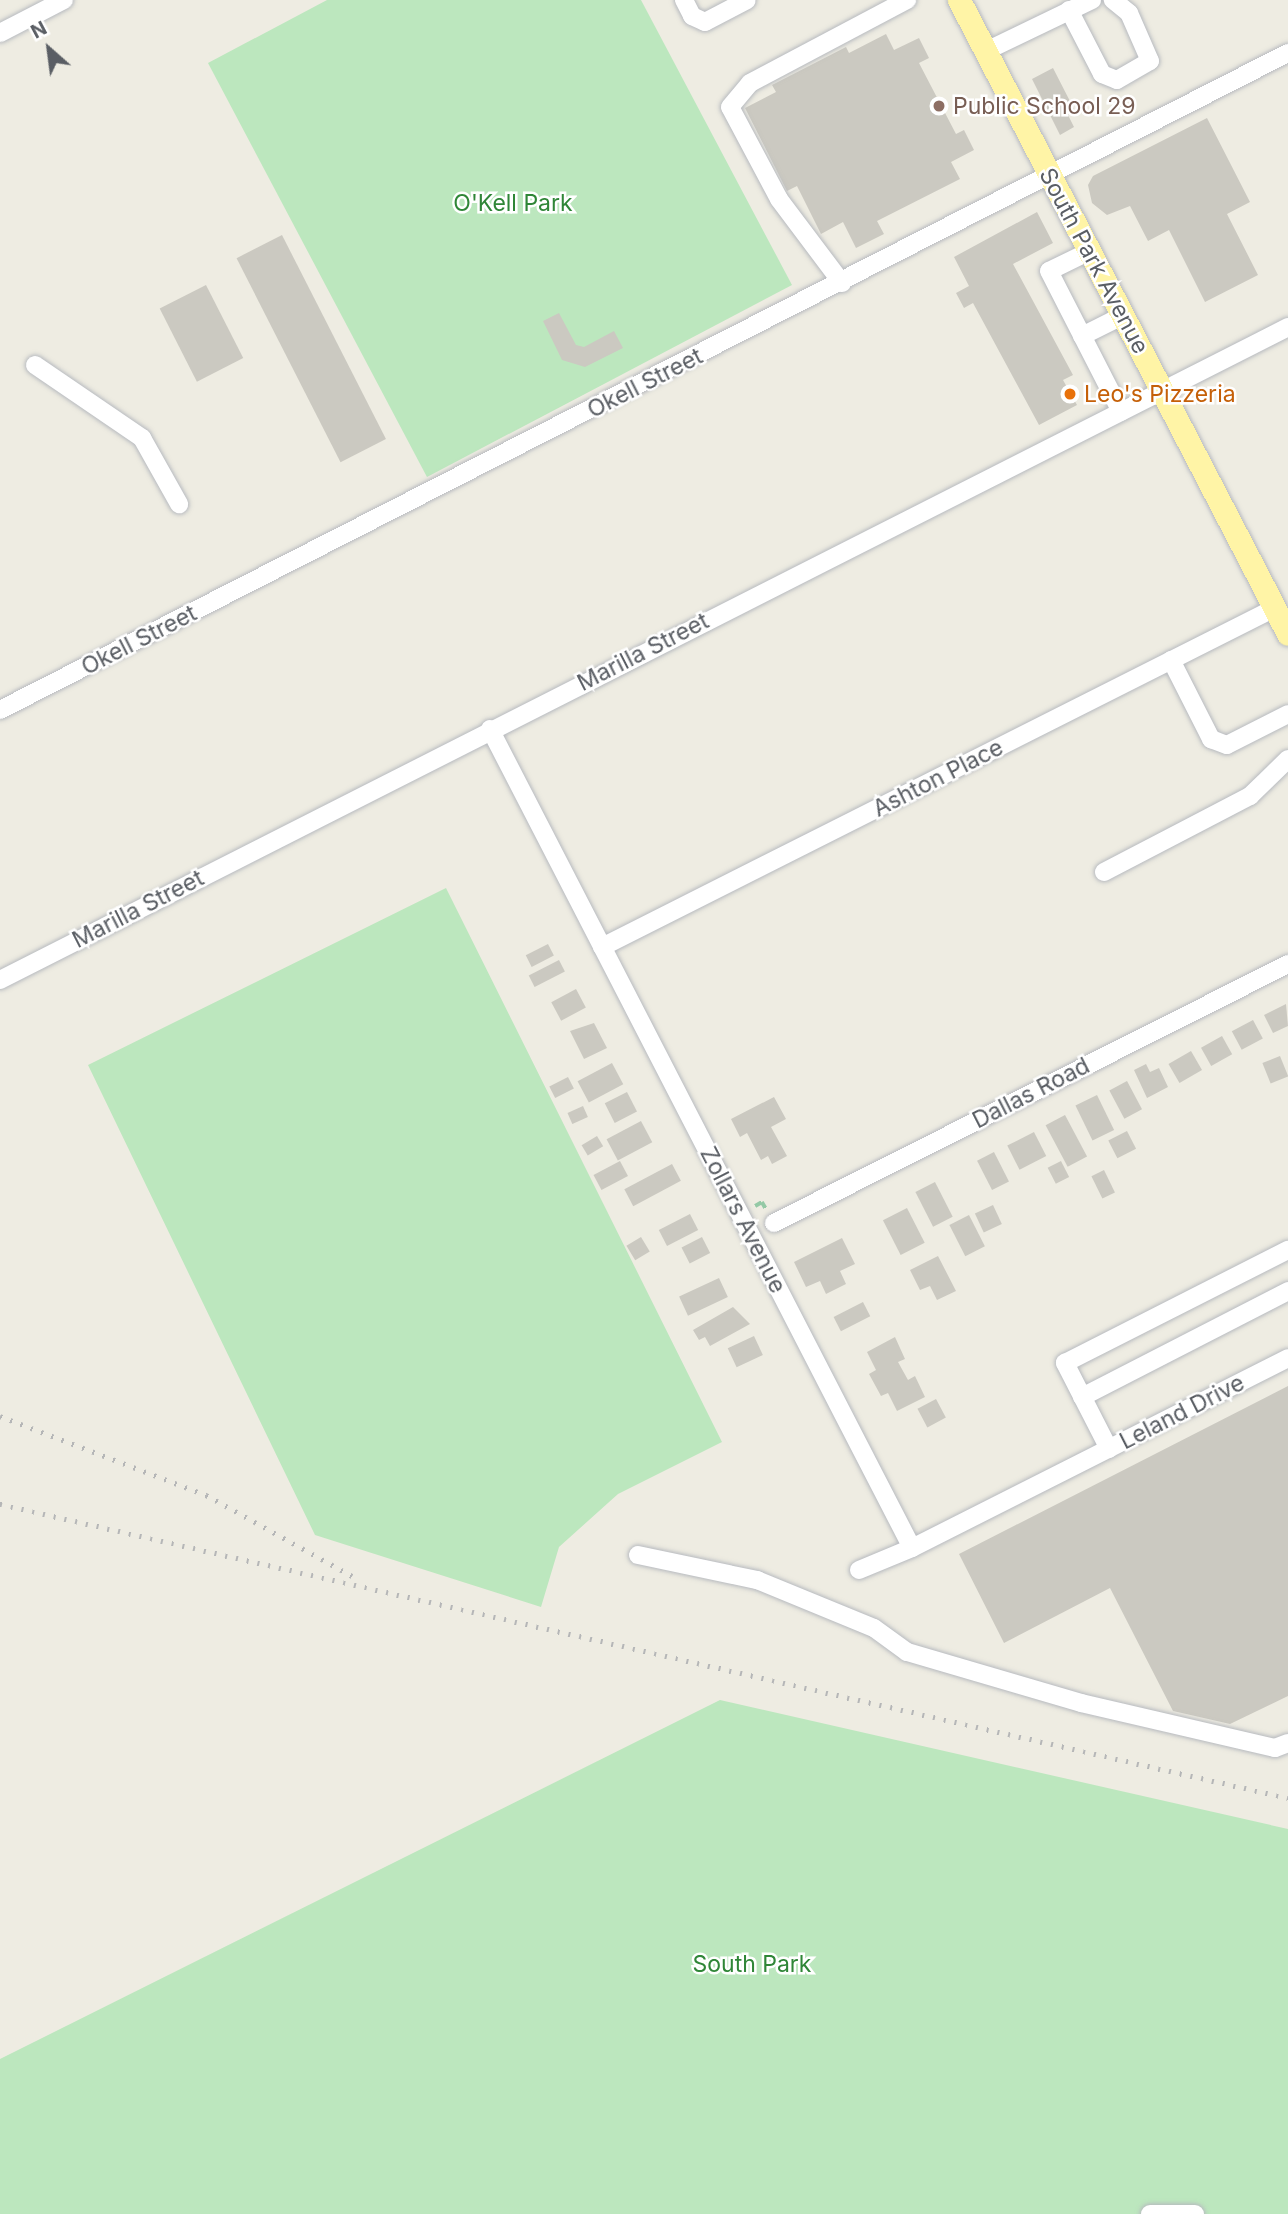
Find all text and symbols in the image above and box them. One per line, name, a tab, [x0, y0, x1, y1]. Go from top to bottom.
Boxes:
north arrow	[14, 14, 84, 84]
text: N	[27, 16, 51, 44]
place label: Public School 29	[953, 92, 1136, 120]
marker: Public School 29	[931, 98, 947, 114]
street label: South Park Avenue	[1033, 163, 1155, 359]
park label: O'Kell Park	[453, 189, 573, 217]
street label: Okell Street	[583, 342, 707, 424]
place label: Leo's Pizzeria	[1084, 380, 1236, 408]
marker: Leo's Pizzeria	[1062, 386, 1078, 402]
street label: Okell Street	[77, 599, 201, 681]
street label: Marilla Street	[573, 607, 713, 697]
street label: Ashton Place	[868, 733, 1008, 823]
street label: Marilla Street	[68, 864, 208, 954]
street label: Dallas Road	[968, 1052, 1094, 1134]
street label: Zollars Avenue	[694, 1142, 792, 1298]
street label: Leland Drive	[1115, 1369, 1249, 1455]
park label: South Park	[693, 1950, 811, 1978]

